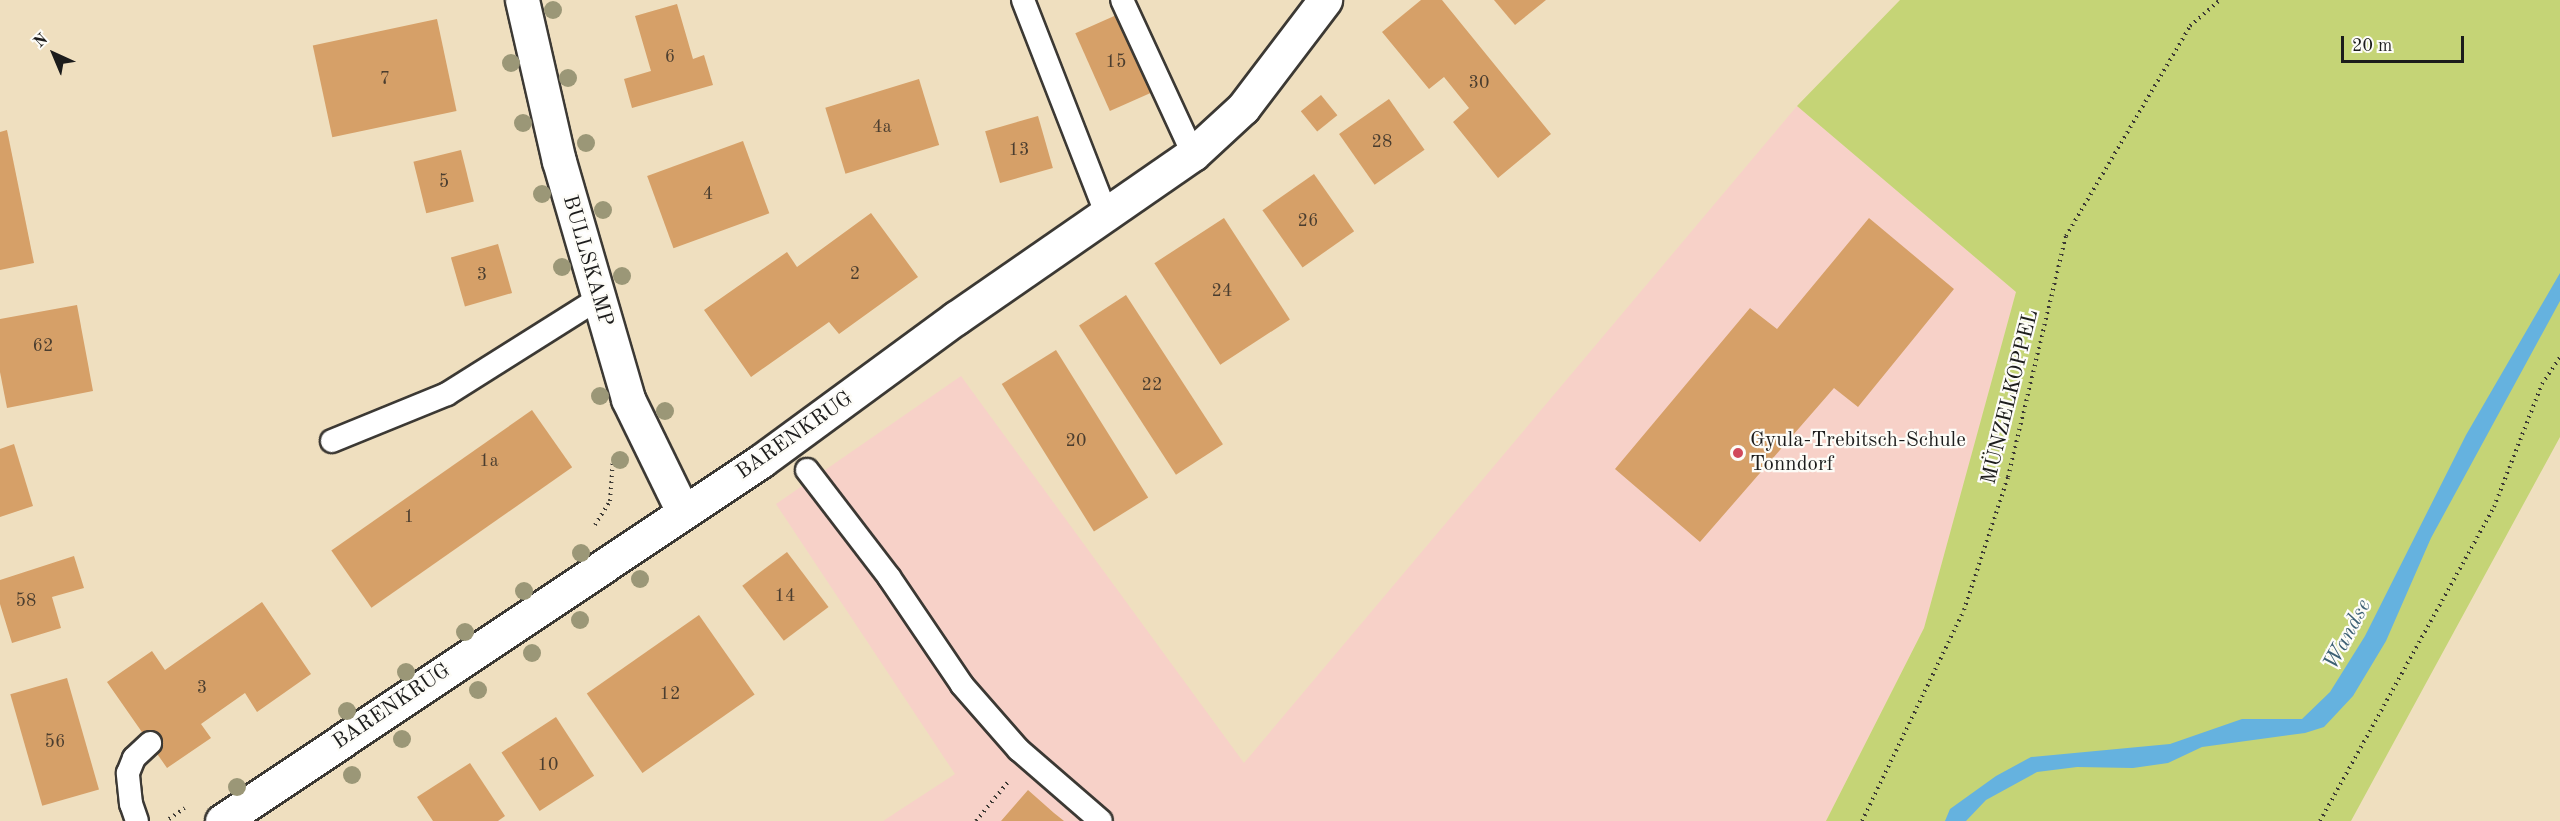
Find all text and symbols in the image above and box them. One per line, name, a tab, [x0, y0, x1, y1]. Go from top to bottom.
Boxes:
north arrow	[24, 24, 84, 84]
scale bar	[2344, 24, 2467, 62]
text: N	[32, 31, 51, 51]
text: 20 m	[2352, 37, 2392, 55]
house number: 6	[665, 46, 675, 68]
house number: 15	[1106, 51, 1126, 73]
house number: 7	[380, 68, 390, 90]
house number: 30	[1469, 72, 1489, 94]
house number: 4a	[872, 116, 892, 138]
house number: 28	[1372, 131, 1392, 153]
house number: 13	[1009, 139, 1029, 161]
house number: 5	[439, 171, 449, 193]
house number: 4	[703, 183, 713, 205]
street label: BULLSKAMP	[556, 192, 618, 330]
house number: 26	[1298, 210, 1318, 232]
house number: 2	[850, 263, 860, 285]
house number: 3	[477, 264, 487, 286]
house number: 24	[1212, 280, 1232, 302]
street label: MÜNZELKOPPEL	[1977, 307, 2045, 487]
house number: 62	[33, 335, 53, 357]
house number: 22	[1142, 374, 1162, 396]
street label: BARENKRUG	[732, 387, 858, 485]
place label: Gyula-Trebitsch-Schule Tonndorf	[1750, 428, 1966, 478]
house number: 20	[1066, 430, 1086, 452]
marker: Gyula-Trebitsch-Schule Tonndorf	[1731, 446, 1745, 460]
house number: 1a	[479, 450, 499, 472]
house number: 1	[404, 506, 414, 528]
house number: 14	[775, 585, 795, 607]
house number: 58	[16, 590, 36, 612]
water label: Wandse	[2318, 595, 2378, 675]
street label: BARENKRUG	[328, 658, 456, 756]
house number: 3	[197, 677, 207, 699]
house number: 12	[660, 683, 680, 705]
house number: 56	[45, 731, 65, 753]
house number: 10	[538, 754, 558, 776]

